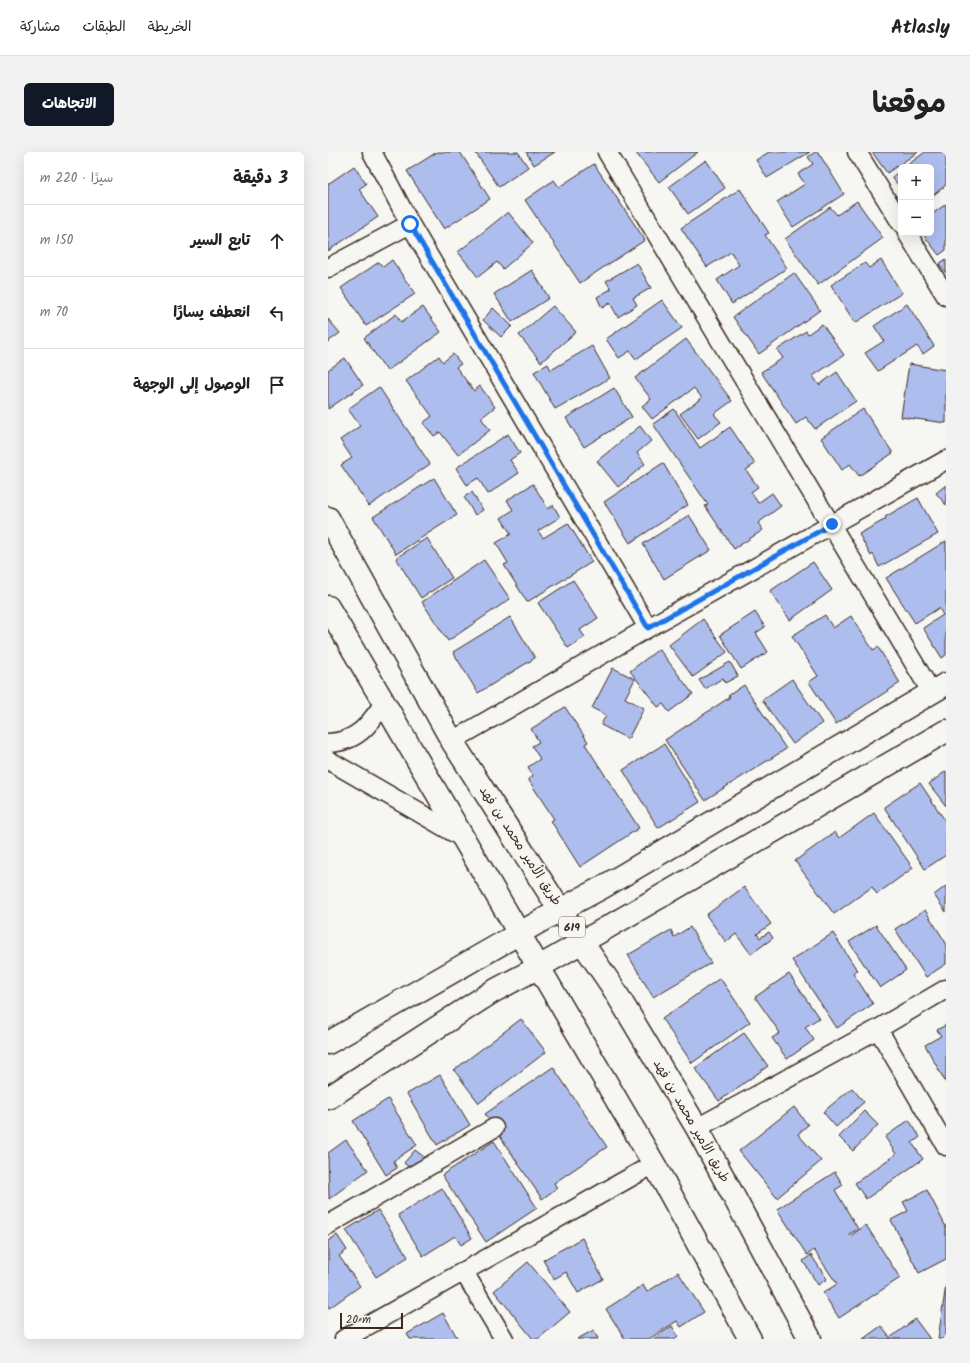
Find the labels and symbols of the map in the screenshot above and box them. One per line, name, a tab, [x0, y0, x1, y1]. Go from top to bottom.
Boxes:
route start	[401, 215, 419, 233]
route end	[823, 515, 841, 533]
street label: طريق الأمير محمد بن فهد	[473, 782, 567, 910]
road number: 619	[559, 917, 585, 937]
street label: طريق الأمير محمد بن فهد	[647, 1055, 735, 1187]
scale bar	[340, 1311, 403, 1330]

